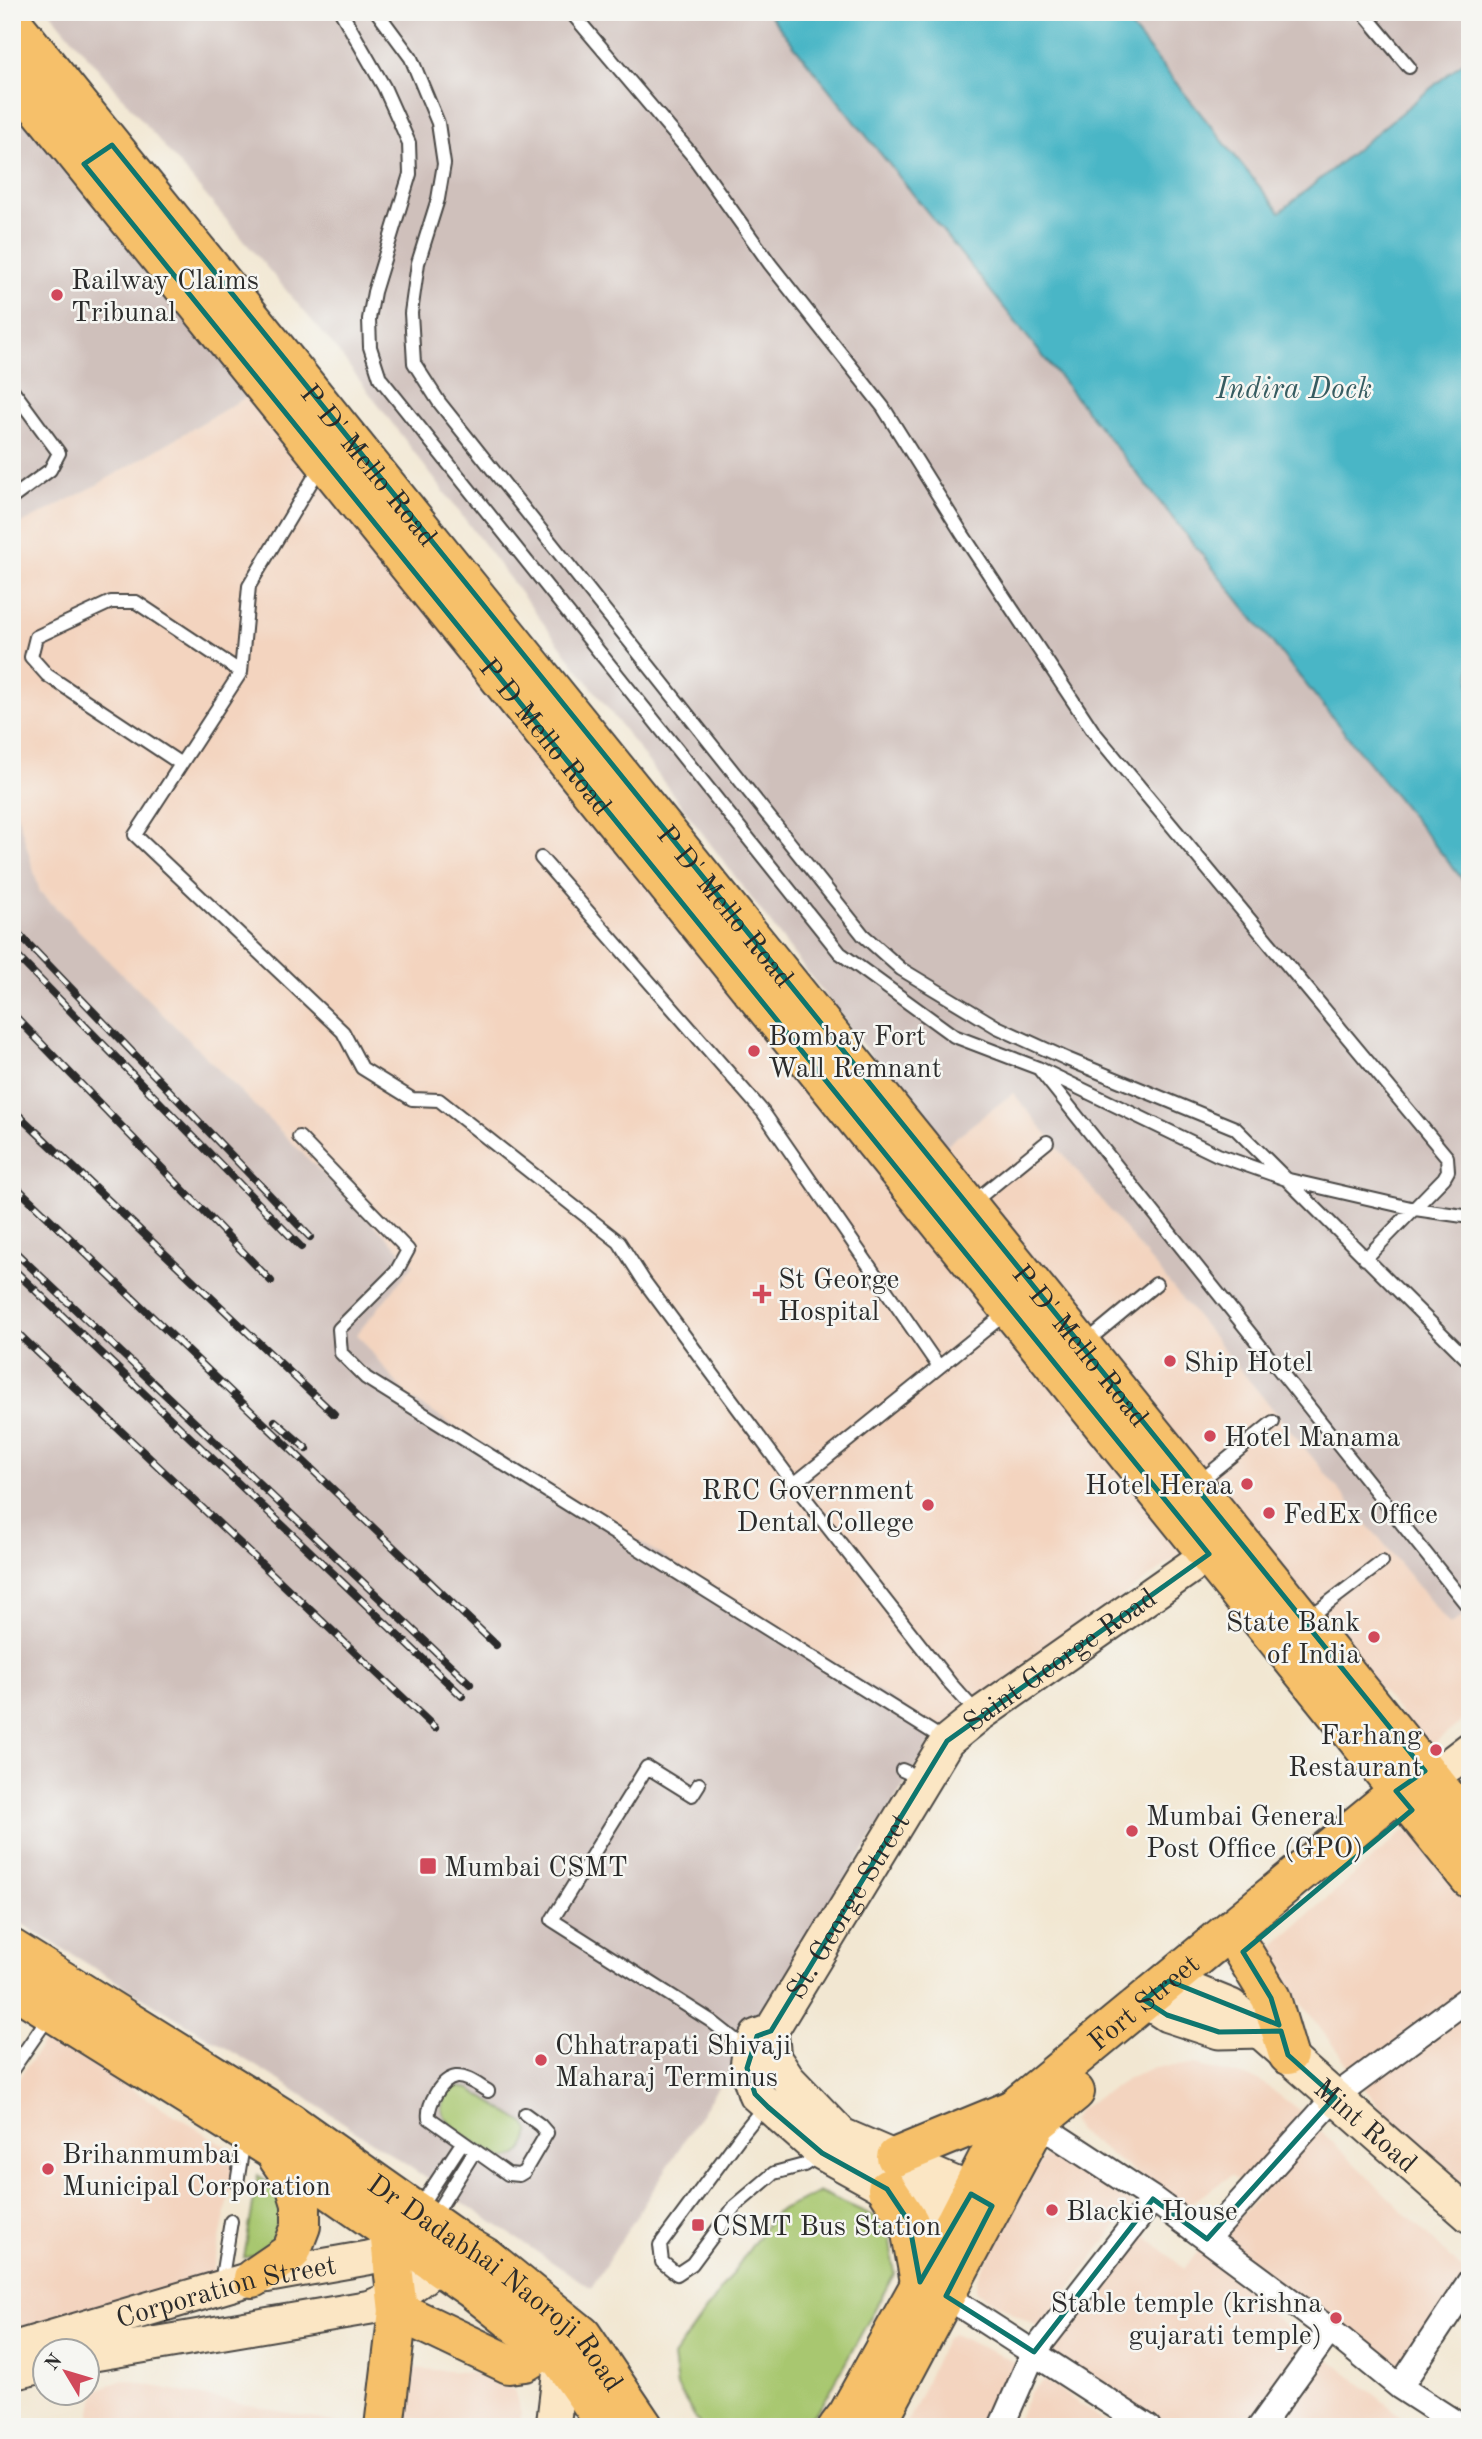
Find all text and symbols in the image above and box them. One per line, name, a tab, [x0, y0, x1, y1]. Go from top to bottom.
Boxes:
place label: Railway Claims Tribunal	[71, 268, 259, 328]
marker: Railway Claims Tribunal	[49, 287, 65, 303]
water label: Indira Dock	[1215, 375, 1372, 405]
street label: P D' Mello Road	[294, 380, 441, 553]
street label: P D Mello Road	[473, 654, 615, 822]
street label: P D' Mello Road	[650, 821, 797, 994]
place label: Bombay Fort Wall Remnant	[768, 1024, 942, 1084]
marker: Bombay Fort Wall Remnant	[746, 1043, 762, 1059]
street label: P D' Mello Road	[1005, 1261, 1152, 1433]
place label: St George Hospital	[778, 1267, 899, 1327]
marker: St George Hospital	[752, 1284, 772, 1304]
place label: Ship Hotel	[1184, 1350, 1313, 1378]
marker: Ship Hotel	[1162, 1353, 1178, 1369]
place label: Hotel Manama	[1224, 1425, 1401, 1453]
marker: Hotel Manama	[1202, 1428, 1218, 1444]
place label: Hotel Heraa	[1085, 1473, 1233, 1501]
marker: Hotel Heraa	[1239, 1476, 1255, 1492]
place label: RRC Government Dental College	[701, 1478, 914, 1538]
marker: RRC Government Dental College	[920, 1497, 936, 1513]
place label: FedEx Office	[1283, 1502, 1438, 1530]
marker: FedEx Office	[1261, 1505, 1277, 1521]
street label: Saint George Road	[959, 1585, 1162, 1739]
place label: State Bank of India	[1226, 1610, 1360, 1670]
marker: State Bank of India	[1366, 1629, 1382, 1645]
place label: Farhang Restaurant	[1288, 1723, 1422, 1783]
marker: Farhang Restaurant	[1428, 1742, 1444, 1758]
place label: Mumbai General Post Office (GPO)	[1146, 1804, 1363, 1864]
street label: St. George Street	[783, 1809, 917, 2005]
marker: Mumbai General Post Office (GPO)	[1124, 1823, 1140, 1839]
place label: Mumbai CSMT	[444, 1855, 628, 1883]
marker: Mumbai CSMT	[418, 1856, 438, 1876]
street label: Fort Street	[1084, 1950, 1206, 2057]
place label: Chhatrapati Shivaji Maharaj Terminus	[555, 2033, 791, 2093]
marker: Chhatrapati Shivaji Maharaj Terminus	[533, 2052, 549, 2068]
street label: Mint Road	[1308, 2075, 1421, 2179]
place label: Brihanmumbai Municipal Corporation	[62, 2142, 331, 2202]
marker: Brihanmumbai Municipal Corporation	[40, 2161, 56, 2177]
street label: Dr Dadabhai Naoroji Road	[362, 2171, 627, 2397]
place label: Blackie House	[1066, 2199, 1238, 2227]
marker: Blackie House	[1044, 2202, 1060, 2218]
place label: CSMT Bus Station	[712, 2214, 941, 2242]
marker: CSMT Bus Station	[690, 2217, 706, 2233]
street label: Corporation Street	[113, 2253, 339, 2335]
place label: Stable temple (krishna gujarati temple)	[1050, 2291, 1322, 2351]
marker: Stable temple (krishna gujarati temple)	[1328, 2310, 1344, 2326]
north arrow	[32, 2338, 102, 2408]
text: N	[43, 2351, 67, 2375]

